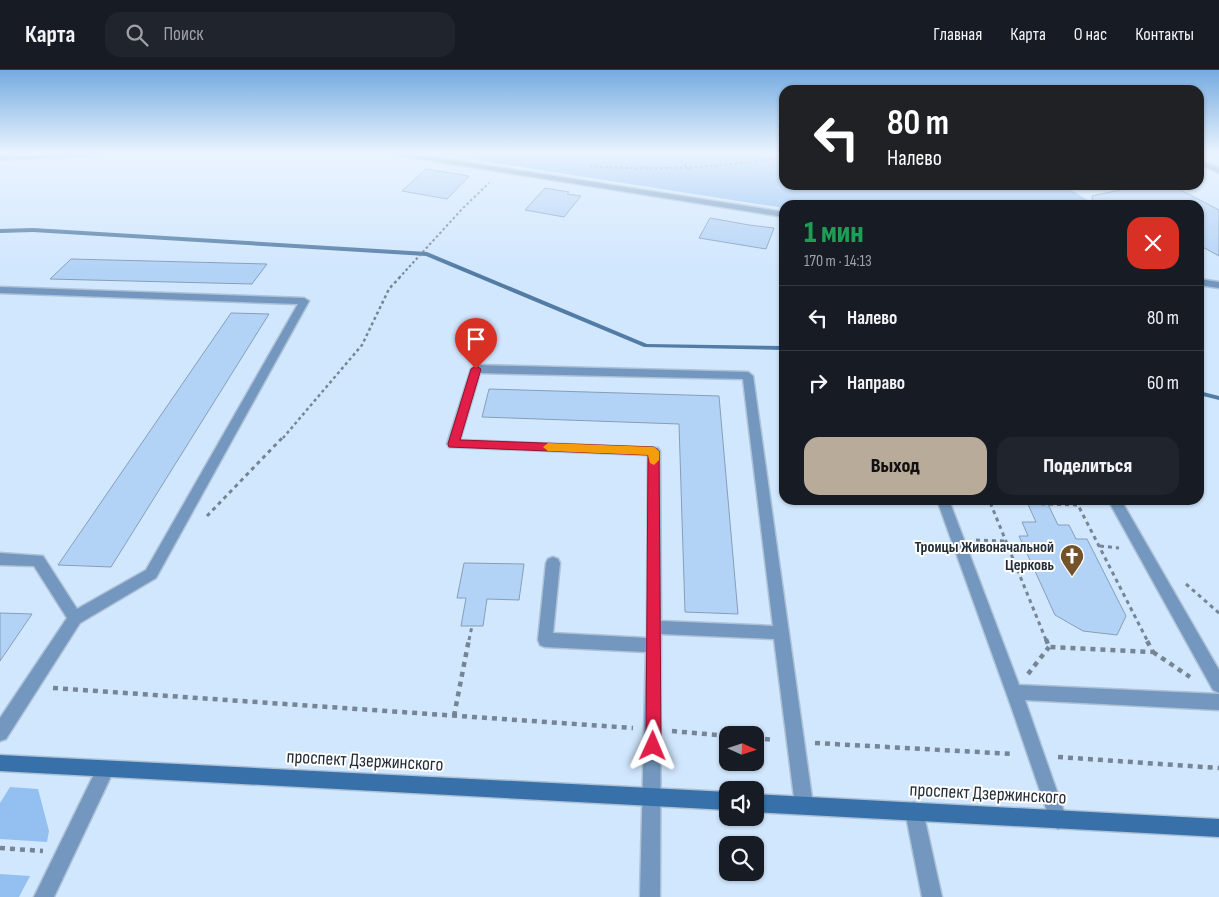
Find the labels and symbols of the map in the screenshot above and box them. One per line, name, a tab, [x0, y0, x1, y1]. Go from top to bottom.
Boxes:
pin	[455, 318, 497, 369]
place label: Троицы Живоначальной Церковь	[915, 538, 1054, 575]
church icon: Троицы Живоначальной Церковь	[1059, 543, 1085, 577]
position arrow	[626, 719, 678, 771]
north arrow	[719, 726, 764, 771]
street label: проспект Дзержинского	[286, 745, 444, 777]
street label: проспект Дзержинского	[909, 778, 1067, 810]

